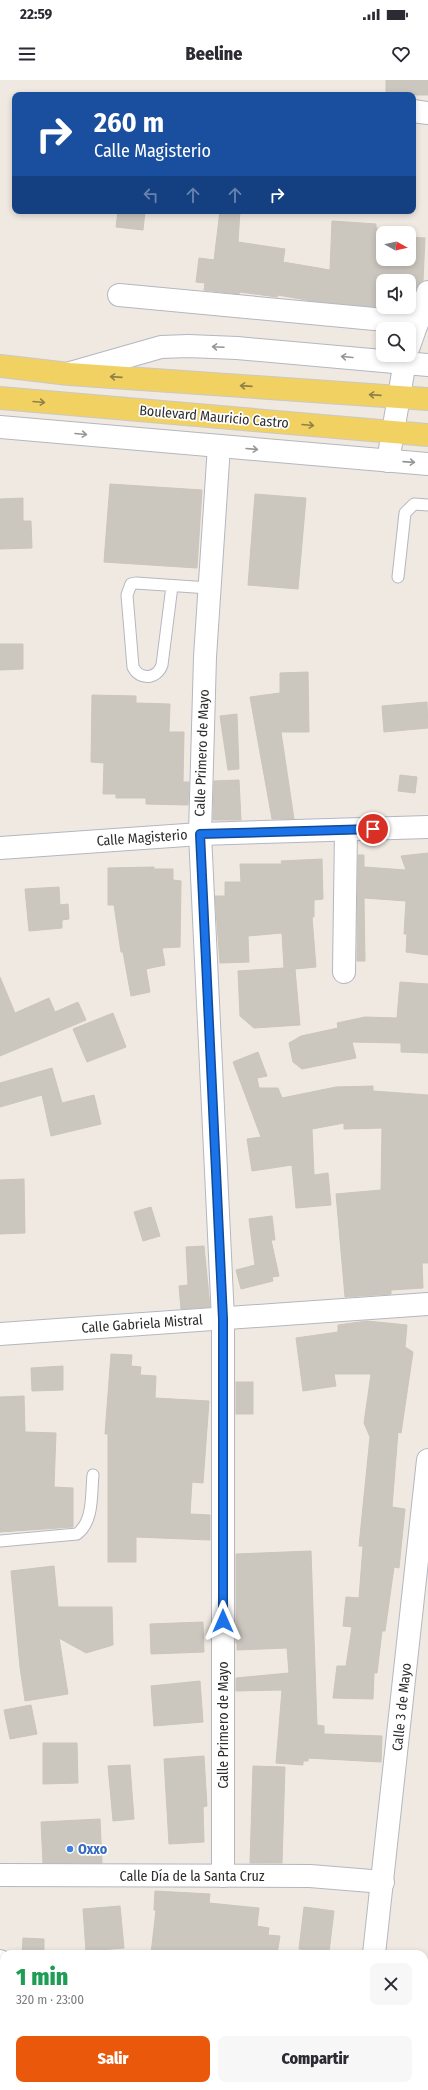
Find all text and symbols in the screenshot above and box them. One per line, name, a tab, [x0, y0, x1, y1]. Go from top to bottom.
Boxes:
text: 22:59	[20, 5, 52, 23]
icon: menu	[16, 43, 38, 65]
text: Beeline	[186, 43, 242, 65]
icon: heart	[390, 43, 412, 65]
text: 260 m	[94, 106, 164, 139]
icon: right	[28, 108, 80, 160]
text: Calle Magisterio	[94, 140, 211, 162]
icon: left	[140, 184, 162, 206]
icon: ahead	[182, 184, 204, 206]
icon: ahead	[224, 184, 246, 206]
icon: right	[266, 184, 288, 206]
north arrow	[376, 226, 416, 266]
map controls	[376, 226, 416, 362]
button: sound	[376, 274, 416, 314]
button: search	[376, 322, 416, 362]
one-way arrow	[212, 343, 225, 351]
one-way arrow	[341, 354, 354, 361]
one-way arrow	[110, 373, 123, 380]
one-way arrow	[239, 382, 252, 389]
one-way arrow	[369, 391, 382, 398]
one-way arrow	[32, 398, 45, 405]
street label: Boulevard Mauricio Castro	[139, 402, 289, 432]
one-way arrow	[301, 422, 314, 429]
one-way arrow	[74, 430, 87, 438]
one-way arrow	[245, 445, 258, 453]
one-way arrow	[402, 459, 415, 466]
street label: Calle Primero de Mayo	[191, 689, 213, 817]
pin	[356, 812, 390, 846]
icon: arrive	[362, 818, 384, 840]
street label: Calle Magisterio	[96, 826, 188, 850]
street label: Calle Gabriela Mistral	[81, 1311, 204, 1337]
position arrow	[202, 1600, 244, 1642]
street label: Calle Primero de Mayo	[215, 1661, 232, 1789]
street label: Calle 3 de Mayo	[389, 1662, 415, 1752]
place label: Oxxo	[78, 1841, 108, 1858]
marker: Oxxo	[65, 1844, 75, 1854]
street label: Calle Día de la Santa Cruz	[120, 1868, 265, 1885]
text: 1 min	[16, 1963, 68, 1991]
button: close	[370, 1963, 412, 2005]
text: 320 m · 23:00	[16, 1992, 84, 2007]
button: Salir	[16, 2036, 210, 2082]
button: Compartir	[218, 2036, 412, 2082]

